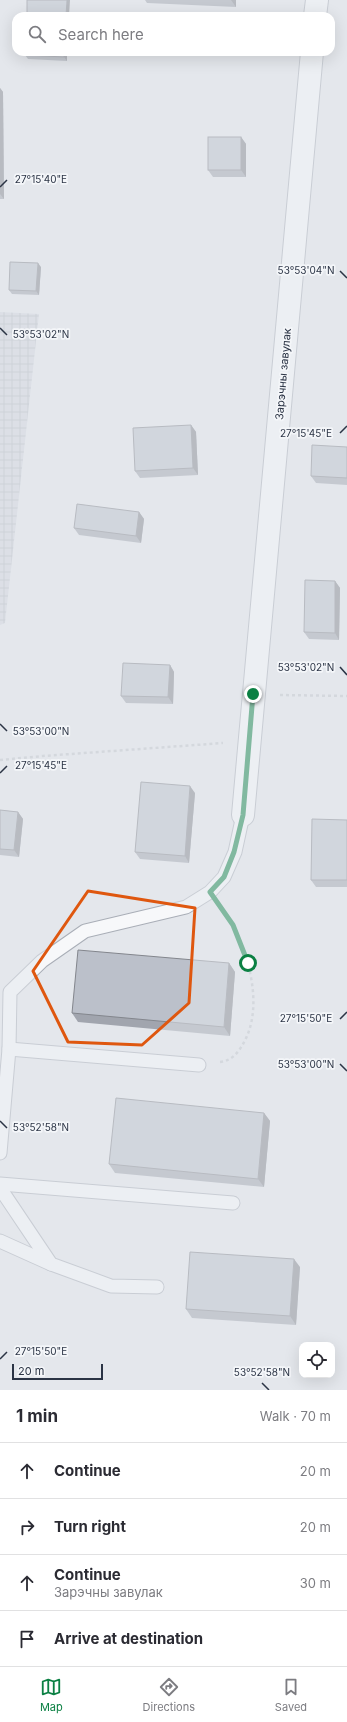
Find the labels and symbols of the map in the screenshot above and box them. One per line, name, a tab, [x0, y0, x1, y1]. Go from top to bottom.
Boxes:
text: 27°15'40"E	[15, 173, 67, 185]
text: 53°53'04"N	[278, 264, 334, 276]
street label: Зарэчны завулак	[272, 327, 294, 420]
text: 53°53'02"N	[13, 328, 69, 340]
text: 27°15'45"E	[280, 427, 332, 439]
text: 53°53'02"N	[278, 661, 334, 673]
route end	[244, 685, 262, 703]
text: 53°53'00"N	[13, 725, 69, 737]
text: 27°15'45"E	[15, 759, 67, 771]
route start	[239, 954, 257, 972]
text: 27°15'50"E	[280, 1012, 332, 1024]
text: 53°53'00"N	[278, 1058, 334, 1070]
text: 53°52'58"N	[13, 1121, 69, 1133]
text: 27°15'50"E	[15, 1345, 67, 1357]
scale bar	[12, 1362, 103, 1381]
text: 53°52'58"N	[234, 1366, 290, 1378]

